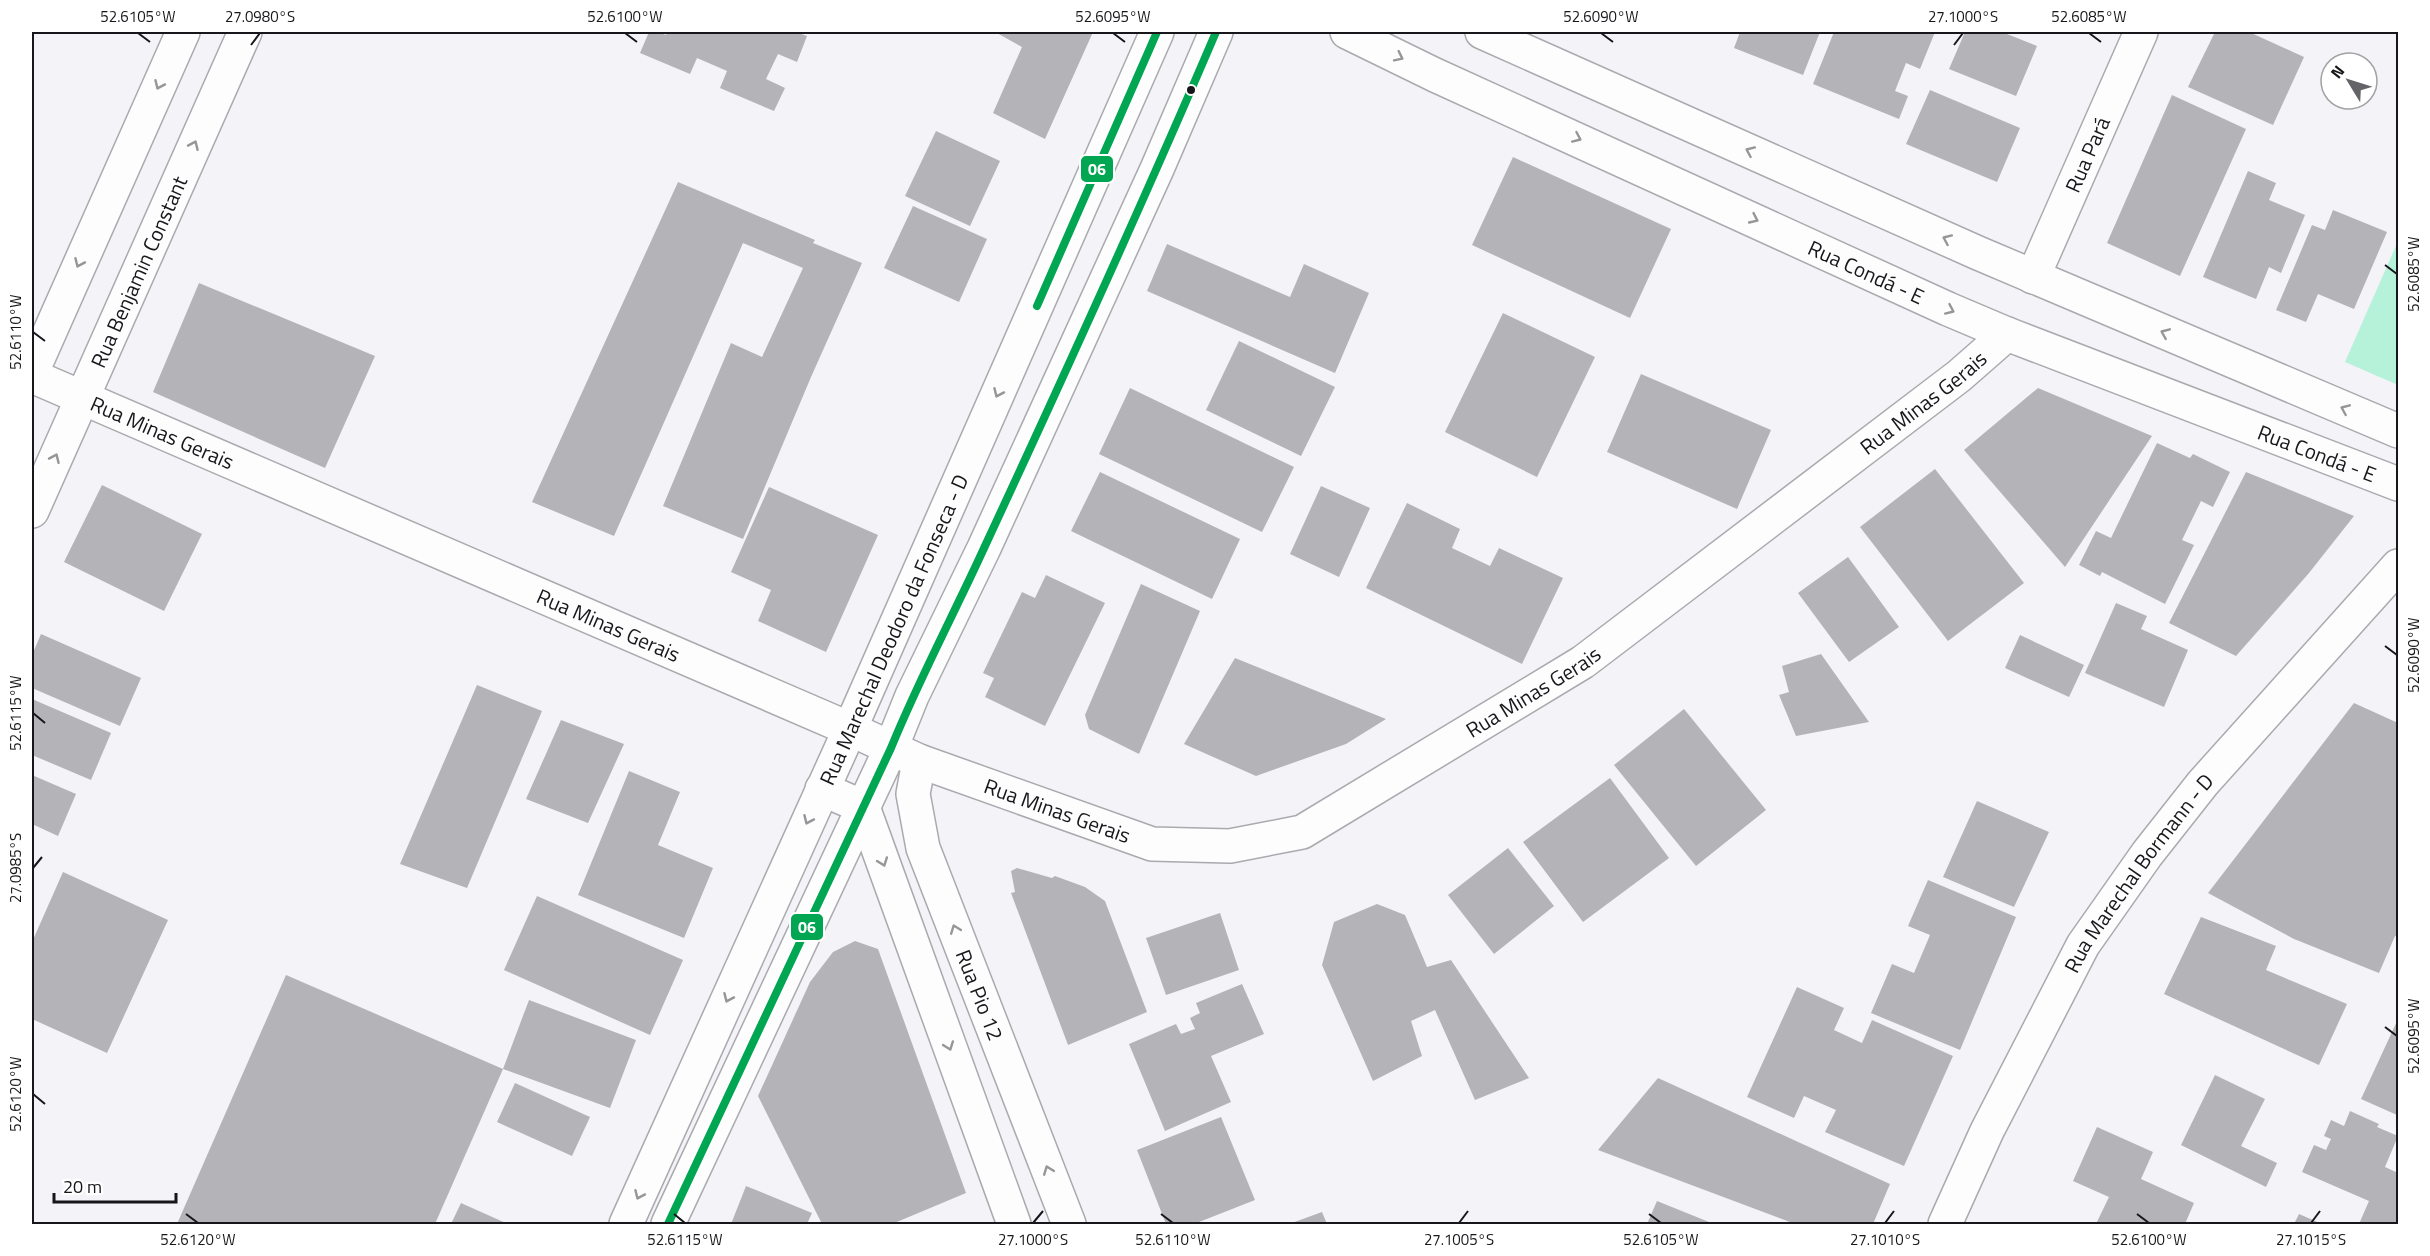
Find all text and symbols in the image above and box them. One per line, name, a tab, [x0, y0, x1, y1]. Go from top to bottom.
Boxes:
text: 52.6105°W	[100, 5, 176, 28]
text: 27.0980°S	[225, 5, 295, 28]
text: 52.6100°W	[587, 5, 663, 28]
text: 52.6095°W	[1075, 5, 1151, 28]
text: 52.6090°W	[1563, 5, 1639, 28]
text: 27.1000°S	[1928, 5, 1998, 28]
text: 52.6085°W	[2051, 5, 2127, 28]
one-way arrow	[1393, 50, 1404, 62]
north arrow	[2319, 51, 2379, 111]
text: N	[2324, 60, 2350, 84]
one-way arrow	[154, 79, 166, 90]
unlabelled marker	[1185, 84, 1197, 96]
street label: Rua Pará	[2056, 111, 2118, 197]
one-way arrow	[1570, 131, 1581, 143]
one-way arrow	[187, 140, 199, 151]
one-way arrow	[1745, 146, 1756, 158]
line badge: 06	[1080, 155, 1114, 183]
text: 06	[1088, 157, 1106, 181]
street label: Rua Benjamin Constant	[82, 170, 195, 373]
one-way arrow	[1747, 212, 1758, 224]
street label: Rua Condá - E	[1803, 231, 1930, 312]
one-way arrow	[1943, 235, 1954, 247]
text: 52.6085°W	[2402, 236, 2425, 312]
one-way arrow	[75, 257, 87, 268]
text: 52.6110°W	[4, 294, 27, 370]
one-way arrow	[1944, 303, 1955, 315]
one-way arrow	[2160, 328, 2171, 340]
street label: Rua Minas Gerais	[1853, 343, 1994, 462]
one-way arrow	[994, 386, 1006, 397]
street label: Rua Minas Gerais	[86, 387, 239, 477]
one-way arrow	[2340, 404, 2351, 416]
street label: Rua Condá - E	[2253, 416, 2381, 490]
one-way arrow	[48, 453, 60, 464]
street label: Rua Marechal Deodoro da Fonseca - D	[811, 469, 976, 790]
street label: Rua Minas Gerais	[532, 580, 685, 670]
text: 52.6090°W	[2402, 617, 2425, 693]
street label: Rua Minas Gerais	[1459, 638, 1607, 745]
text: 52.6115°W	[4, 675, 27, 751]
street label: Rua Marechal Bormann - D	[2055, 766, 2221, 978]
street label: Rua Minas Gerais	[980, 770, 1135, 851]
one-way arrow	[803, 814, 815, 825]
text: 27.0985°S	[4, 833, 27, 903]
one-way arrow	[876, 856, 889, 867]
line badge: 06	[790, 913, 824, 941]
text: 06	[798, 915, 816, 939]
one-way arrow	[949, 925, 962, 935]
street label: Rua Pio 12	[948, 945, 1012, 1045]
one-way arrow	[723, 991, 735, 1002]
text: 52.6095°W	[2402, 998, 2425, 1074]
one-way arrow	[942, 1040, 955, 1051]
text: 52.6120°W	[4, 1056, 27, 1132]
one-way arrow	[1043, 1165, 1055, 1176]
scale bar	[54, 1166, 176, 1204]
text: 20 m	[63, 1173, 102, 1200]
one-way arrow	[635, 1189, 647, 1200]
text: 52.6120°W	[160, 1228, 236, 1251]
text: 52.6115°W	[647, 1228, 723, 1251]
text: 27.1000°S	[998, 1228, 1068, 1251]
text: 52.6110°W	[1135, 1228, 1211, 1251]
text: 27.1005°S	[1424, 1228, 1494, 1251]
text: 52.6105°W	[1623, 1228, 1699, 1251]
text: 27.1010°S	[1850, 1228, 1920, 1251]
text: 52.6100°W	[2111, 1228, 2187, 1251]
text: 27.1015°S	[2276, 1228, 2346, 1251]

